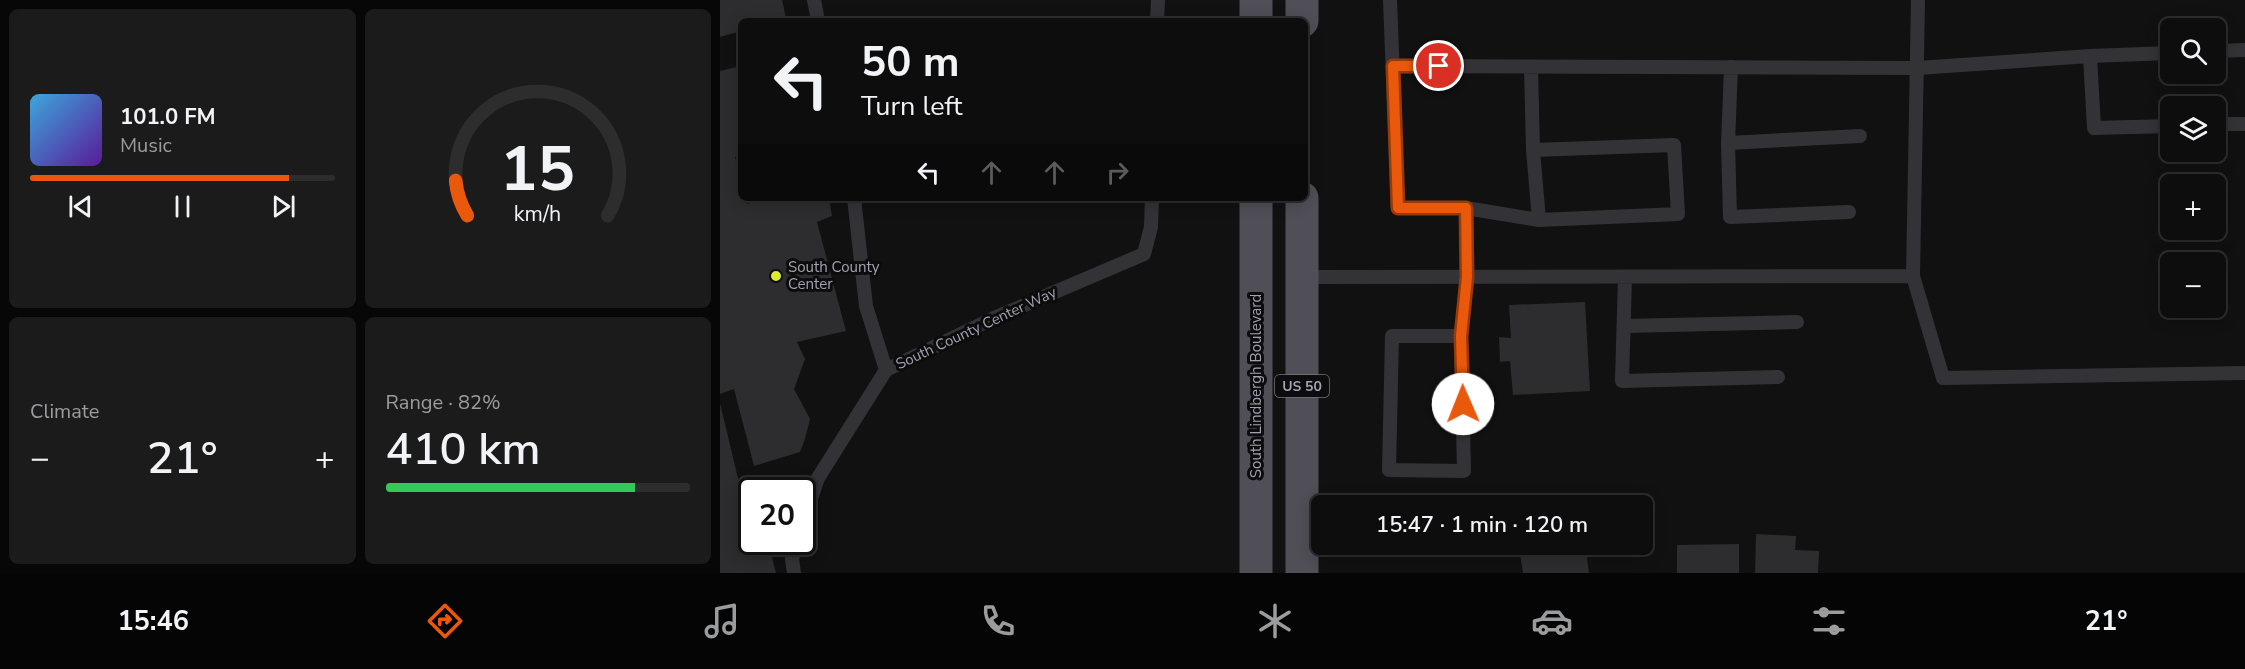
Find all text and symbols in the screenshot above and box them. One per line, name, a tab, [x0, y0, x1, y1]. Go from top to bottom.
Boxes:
map controls	[2160, 18, 2226, 318]
button: search	[2160, 18, 2226, 84]
text: 50 m	[861, 34, 960, 91]
pin	[1413, 40, 1464, 91]
icon: left	[762, 42, 840, 120]
icon: arrive	[1422, 49, 1455, 82]
text: Turn left	[861, 88, 962, 125]
button: layers	[2160, 96, 2226, 162]
text: 101.0 FM	[120, 102, 216, 132]
text: 15	[500, 127, 575, 212]
text: Music	[120, 132, 172, 159]
icon: left	[912, 156, 945, 189]
icon: ahead	[975, 156, 1008, 189]
icon: ahead	[1038, 156, 1071, 189]
icon: right	[1101, 156, 1134, 189]
button: +	[2160, 174, 2226, 240]
icon: previous	[64, 190, 97, 223]
icon: pause	[166, 190, 199, 223]
icon: next	[267, 190, 300, 223]
text: km/h	[514, 199, 561, 229]
button: −	[2160, 252, 2226, 318]
place label: South County Center	[788, 257, 880, 294]
marker: South County Center	[769, 269, 783, 283]
street label: South County Center Way	[892, 282, 1060, 374]
street label: South Lindbergh Boulevard	[1246, 294, 1266, 478]
position arrow	[1431, 372, 1495, 436]
road number: US 50	[1275, 375, 1329, 397]
text: Range · 82%	[386, 389, 501, 416]
text: Climate	[30, 398, 99, 425]
text: 410 km	[386, 419, 541, 480]
text: 21°	[147, 428, 218, 489]
text: −	[30, 436, 50, 481]
text: +	[315, 436, 334, 481]
speed limit sign: 20	[738, 477, 816, 555]
text: 15:47 · 1 min · 120 m	[1376, 510, 1588, 540]
icon: directions	[424, 600, 466, 642]
icon: music	[701, 600, 743, 642]
icon: phone	[977, 600, 1019, 642]
icon: climate	[1254, 600, 1296, 642]
icon: car	[1531, 600, 1573, 642]
icon: filters	[1808, 600, 1850, 642]
text: 15:46	[117, 603, 189, 640]
text: 21°	[2085, 603, 2127, 640]

